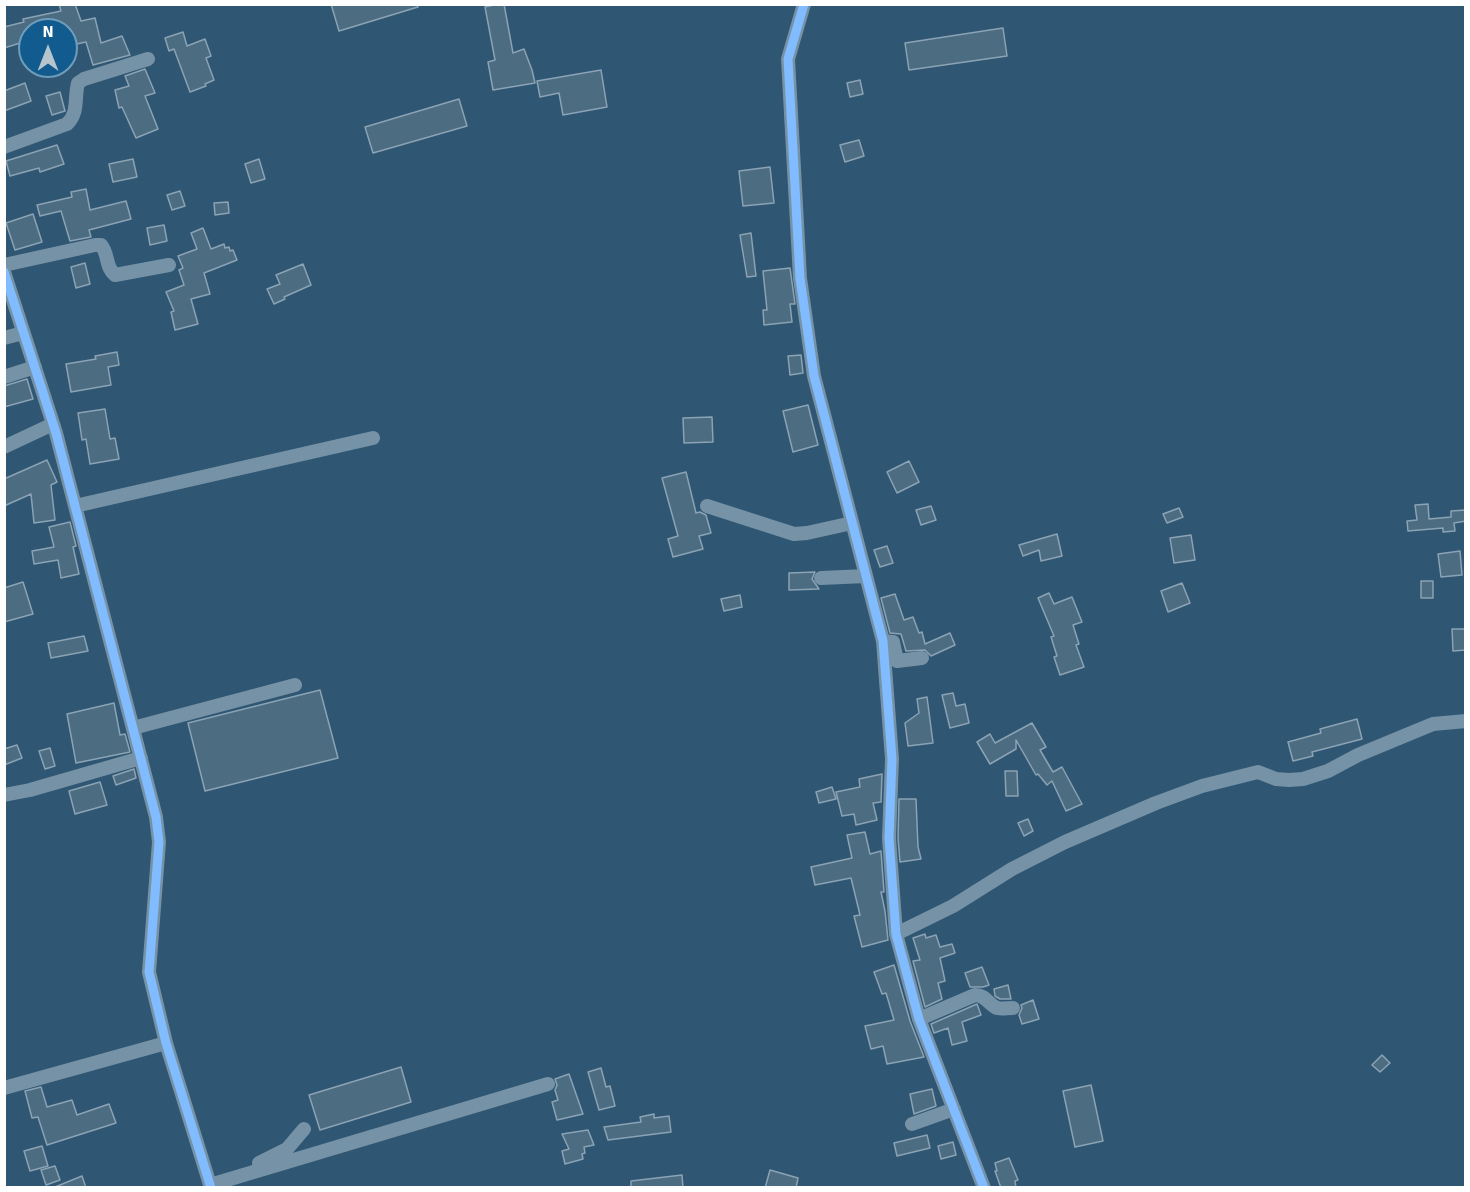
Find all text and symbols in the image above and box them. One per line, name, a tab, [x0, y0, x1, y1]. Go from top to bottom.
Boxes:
north arrow	[18, 18, 78, 78]
text: N	[42, 22, 54, 42]

